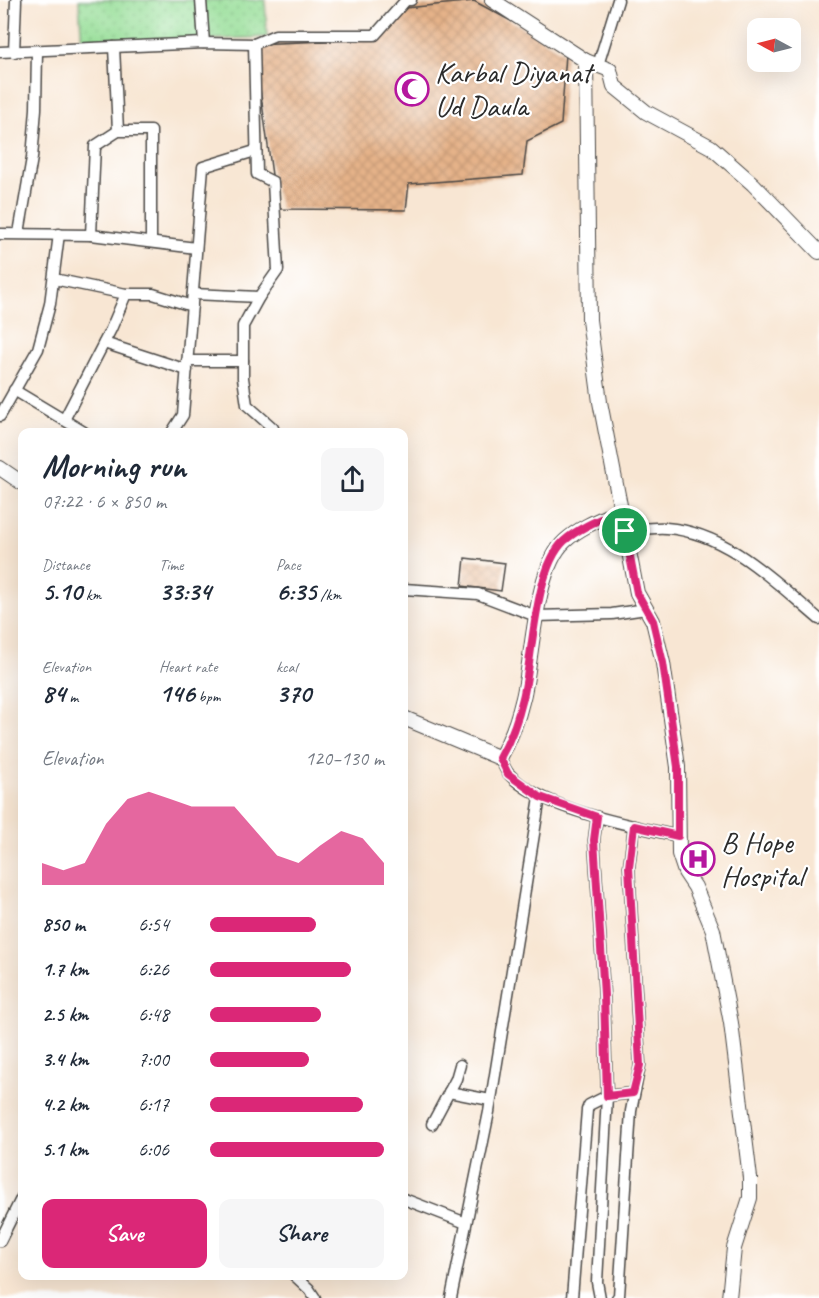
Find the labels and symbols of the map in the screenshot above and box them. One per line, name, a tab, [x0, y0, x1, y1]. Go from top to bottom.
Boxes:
north arrow	[747, 18, 801, 72]
place label: Karbal Diyanat Ud Daula	[435, 53, 596, 125]
mosque icon: Karbal Diyanat Ud Daula	[394, 71, 430, 107]
pin	[599, 505, 650, 556]
place label: B Hope Hospital	[721, 823, 808, 895]
hospital icon: B Hope Hospital	[680, 841, 716, 877]

